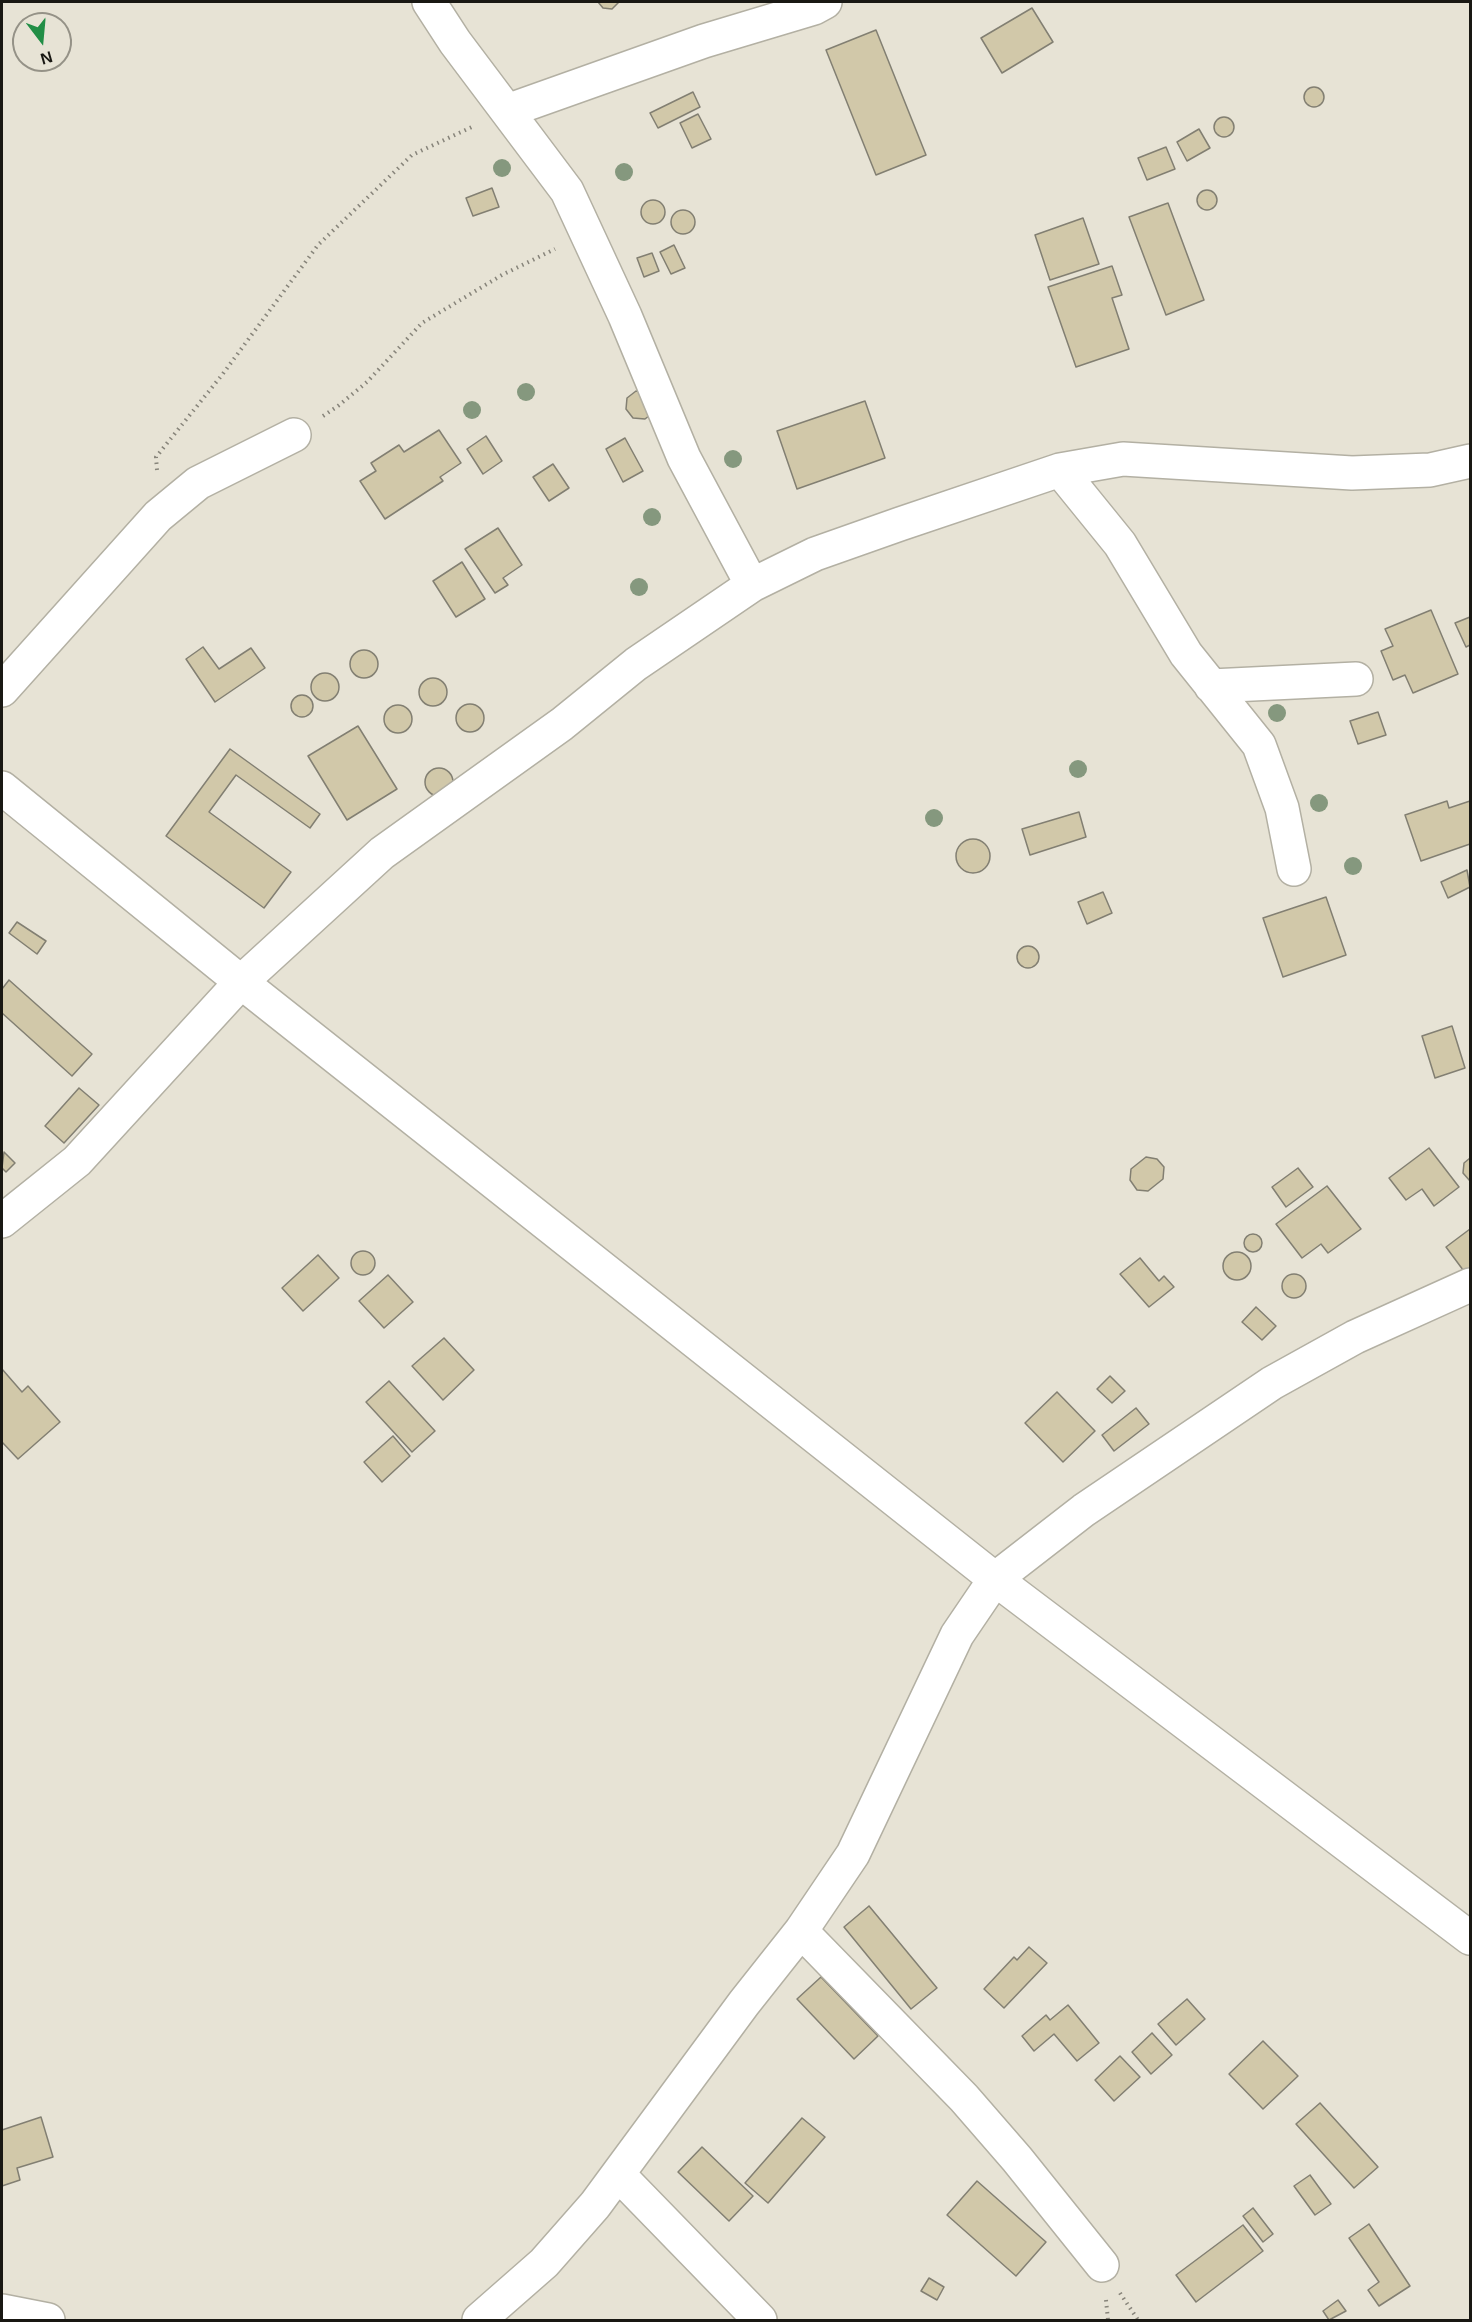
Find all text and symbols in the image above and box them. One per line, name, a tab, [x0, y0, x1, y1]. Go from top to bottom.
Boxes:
north arrow	[12, 12, 72, 72]
text: N	[39, 48, 54, 68]

